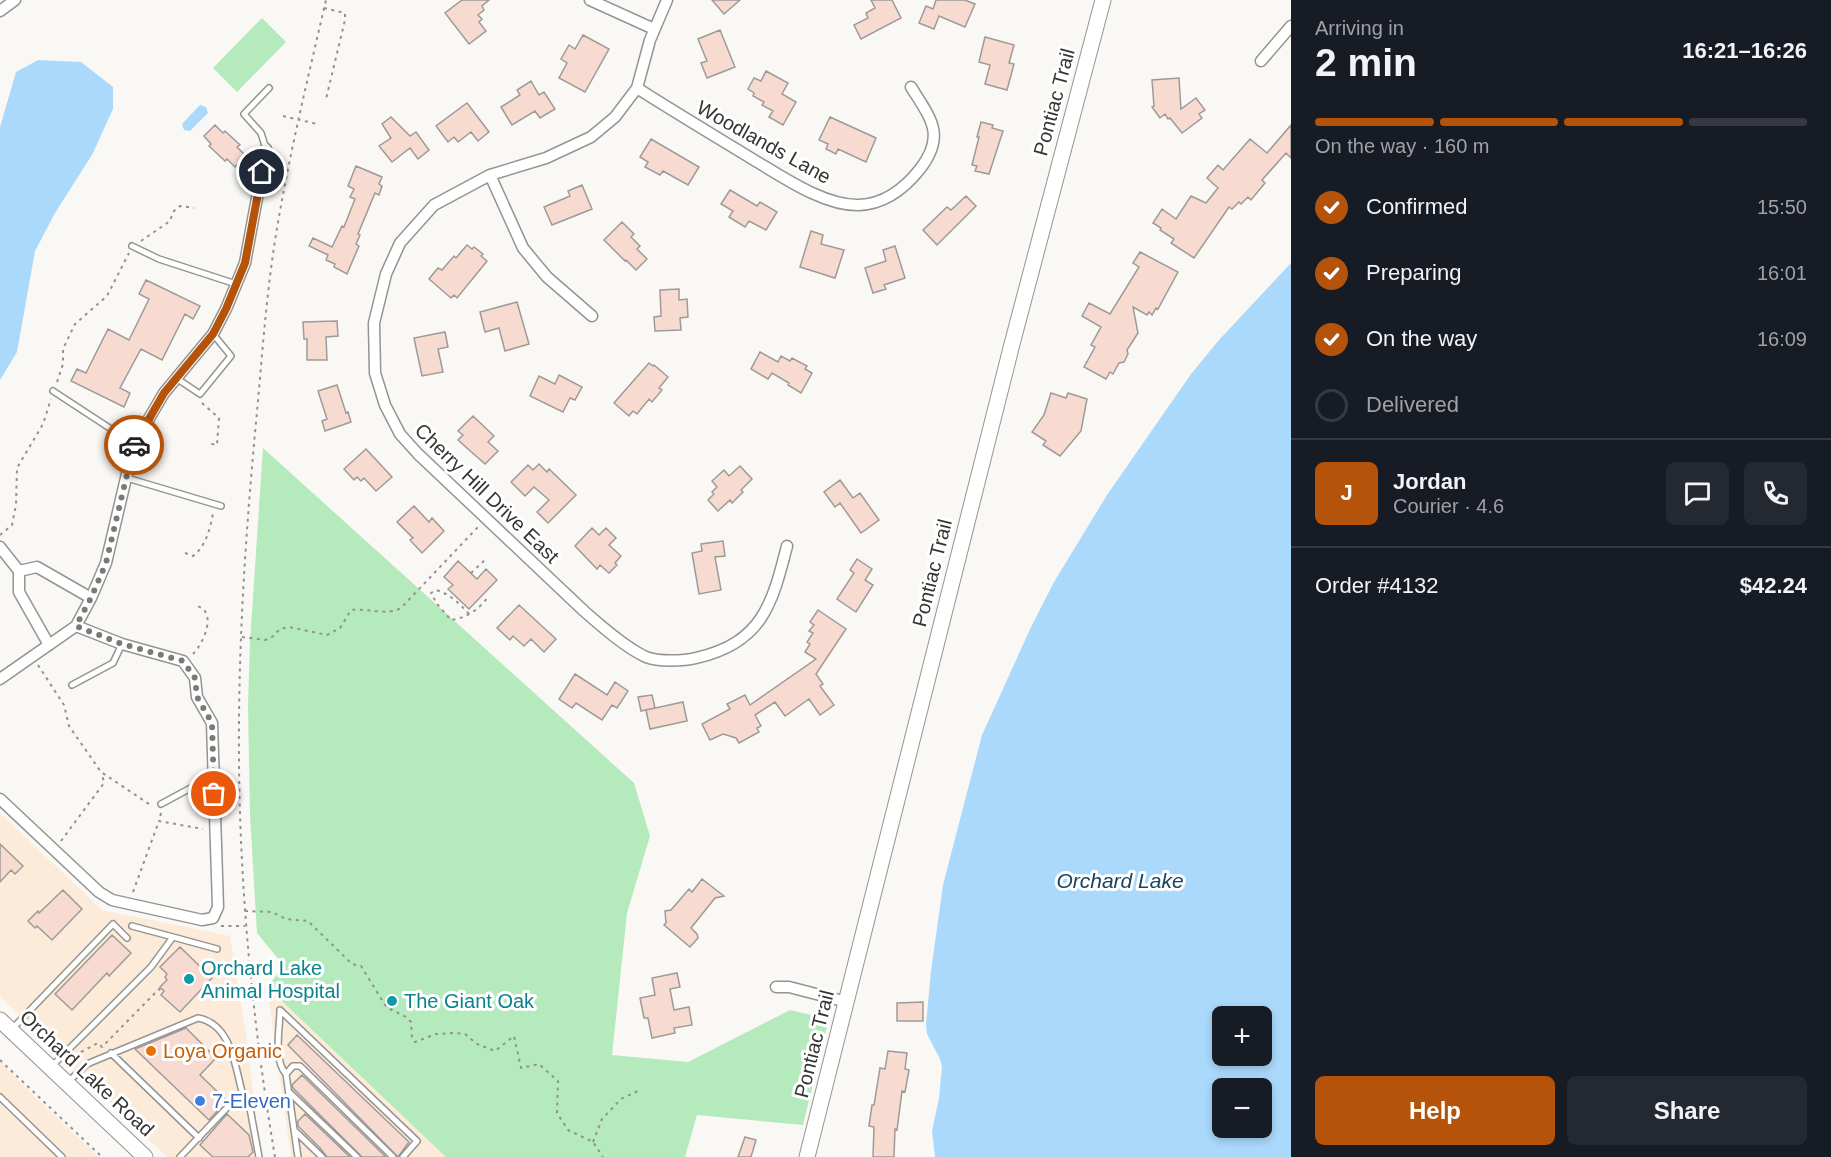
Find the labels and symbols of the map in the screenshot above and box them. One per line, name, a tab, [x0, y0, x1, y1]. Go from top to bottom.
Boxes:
street label: Pontiac Trail	[1029, 46, 1079, 158]
street label: Woodlands Lane	[693, 96, 835, 188]
pin	[236, 146, 287, 197]
courier	[104, 415, 164, 475]
street label: Cherry Hill Drive East	[411, 419, 564, 568]
street label: Pontiac Trail	[908, 517, 956, 629]
pin	[188, 768, 239, 819]
water label: Orchard Lake	[1056, 869, 1184, 892]
place label: Orchard Lake Animal Hospital	[201, 957, 340, 1002]
marker: Orchard Lake Animal Hospital	[182, 972, 196, 986]
street label: Pontiac Trail	[790, 988, 838, 1100]
place label: The Giant Oak	[404, 990, 535, 1012]
marker: The Giant Oak	[385, 994, 399, 1008]
street label: Orchard Lake Road	[16, 1005, 158, 1141]
place label: Loya Organic	[163, 1040, 282, 1062]
marker: Loya Organic	[144, 1044, 158, 1058]
place label: 7-Eleven	[212, 1090, 291, 1112]
marker: 7-Eleven	[193, 1094, 207, 1108]

